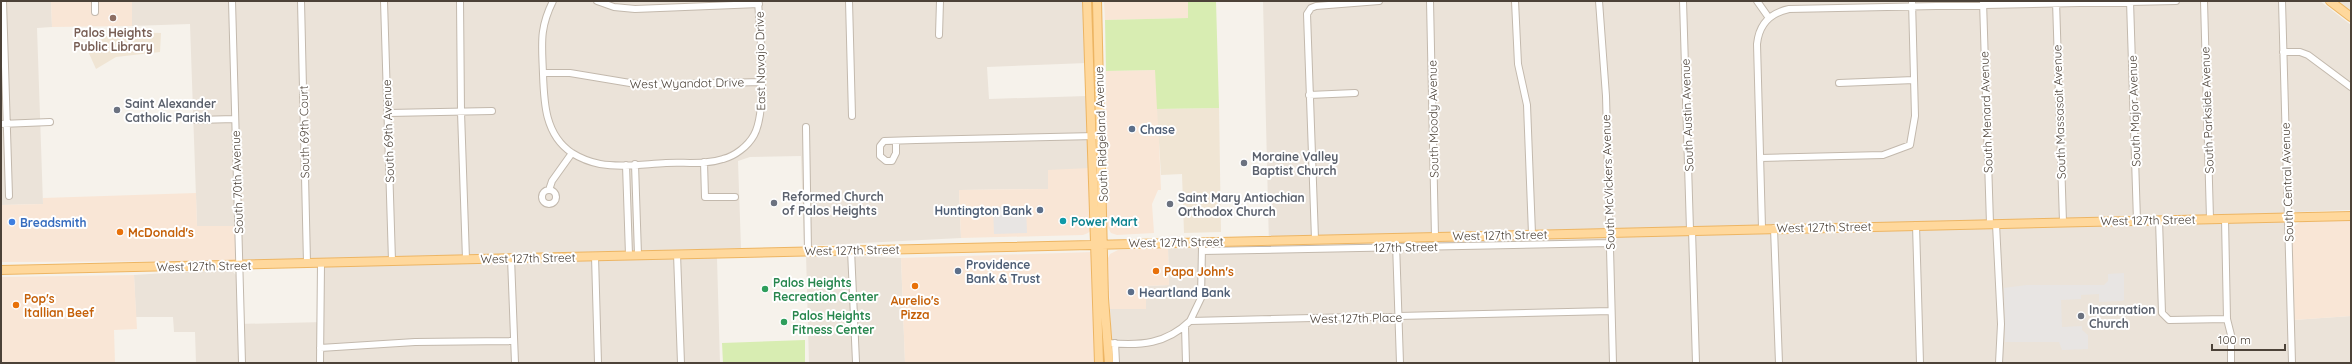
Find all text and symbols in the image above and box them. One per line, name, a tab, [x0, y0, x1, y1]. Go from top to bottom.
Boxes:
street label: East Navajo Drive	[752, 11, 768, 111]
marker: Palos Heights Public Library	[108, 13, 118, 23]
place label: Palos Heights Public Library	[73, 25, 153, 54]
street label: South Massasoit Avenue	[2049, 44, 2069, 180]
street label: South Parkside Avenue	[2197, 46, 2217, 174]
street label: South Menard Avenue	[1976, 51, 1996, 173]
street label: South Major Avenue	[2125, 55, 2143, 167]
street label: South Austin Avenue	[1678, 58, 1696, 172]
street label: South Moody Avenue	[1424, 60, 1442, 178]
street label: South Ridgeland Avenue	[1091, 66, 1111, 202]
street label: West Wyandot Drive	[630, 74, 745, 91]
street label: South 69th Avenue	[379, 79, 397, 183]
street label: South 69th Court	[296, 85, 312, 179]
place label: Saint Alexander Catholic Parish	[125, 96, 216, 125]
marker: Saint Alexander Catholic Parish	[112, 105, 122, 115]
street label: South McVickers Avenue	[1598, 114, 1618, 250]
place label: Chase	[1140, 122, 1175, 137]
street label: South Central Avenue	[2277, 122, 2297, 242]
marker: Chase	[1127, 124, 1137, 134]
street label: South 70th Avenue	[228, 130, 246, 234]
place label: Moraine Valley Baptist Church	[1252, 149, 1338, 178]
marker: Moraine Valley Baptist Church	[1239, 158, 1249, 168]
place label: Reformed Church of Palos Heights	[782, 189, 884, 218]
place label: Saint Mary Antiochian Orthodox Church	[1178, 190, 1305, 219]
marker: Reformed Church of Palos Heights	[769, 198, 779, 208]
marker: Saint Mary Antiochian Orthodox Church	[1165, 199, 1175, 209]
place label: Huntington Bank	[934, 203, 1032, 218]
marker: Huntington Bank	[1035, 205, 1045, 215]
street label: West 127th Street	[2100, 212, 2196, 228]
place label: Power Mart	[1071, 214, 1138, 229]
place label: Breadsmith	[20, 215, 87, 230]
marker: Power Mart	[1058, 216, 1068, 226]
marker: Breadsmith	[7, 217, 17, 227]
street label: West 127th Street	[1776, 219, 1872, 235]
place label: McDonald's	[128, 225, 194, 240]
marker: McDonald's	[115, 227, 125, 237]
street label: West 127th Street	[1452, 227, 1548, 243]
street label: West 127th Street	[1128, 234, 1224, 250]
street label: 127th Street	[1374, 239, 1438, 255]
street label: West 127th Street	[804, 242, 900, 258]
street label: West 127th Street	[480, 250, 576, 266]
place label: Providence Bank & Trust	[966, 257, 1040, 286]
street label: West 127th Street	[156, 258, 252, 274]
place label: Papa John's	[1164, 264, 1234, 279]
marker: Providence Bank & Trust	[953, 266, 963, 276]
marker: Papa John's	[1151, 266, 1161, 276]
place label: Palos Heights Recreation Center	[773, 275, 879, 304]
marker: Aurelio's Pizza	[910, 281, 920, 291]
marker: Palos Heights Recreation Center	[760, 284, 770, 294]
place label: Heartland Bank	[1139, 285, 1231, 300]
marker: Heartland Bank	[1126, 287, 1136, 297]
place label: Pop's Itallian Beef	[24, 291, 95, 320]
place label: Aurelio's Pizza	[891, 293, 939, 322]
marker: Pop's Itallian Beef	[11, 300, 21, 310]
place label: Incarnation Church	[2089, 302, 2156, 331]
place label: Palos Heights Fitness Center	[792, 308, 875, 337]
street label: West 127th Place	[1310, 310, 1403, 326]
marker: Incarnation Church	[2076, 311, 2086, 321]
marker: Palos Heights Fitness Center	[779, 317, 789, 327]
scale bar	[2212, 326, 2285, 352]
text: 100 m	[2218, 332, 2251, 347]

